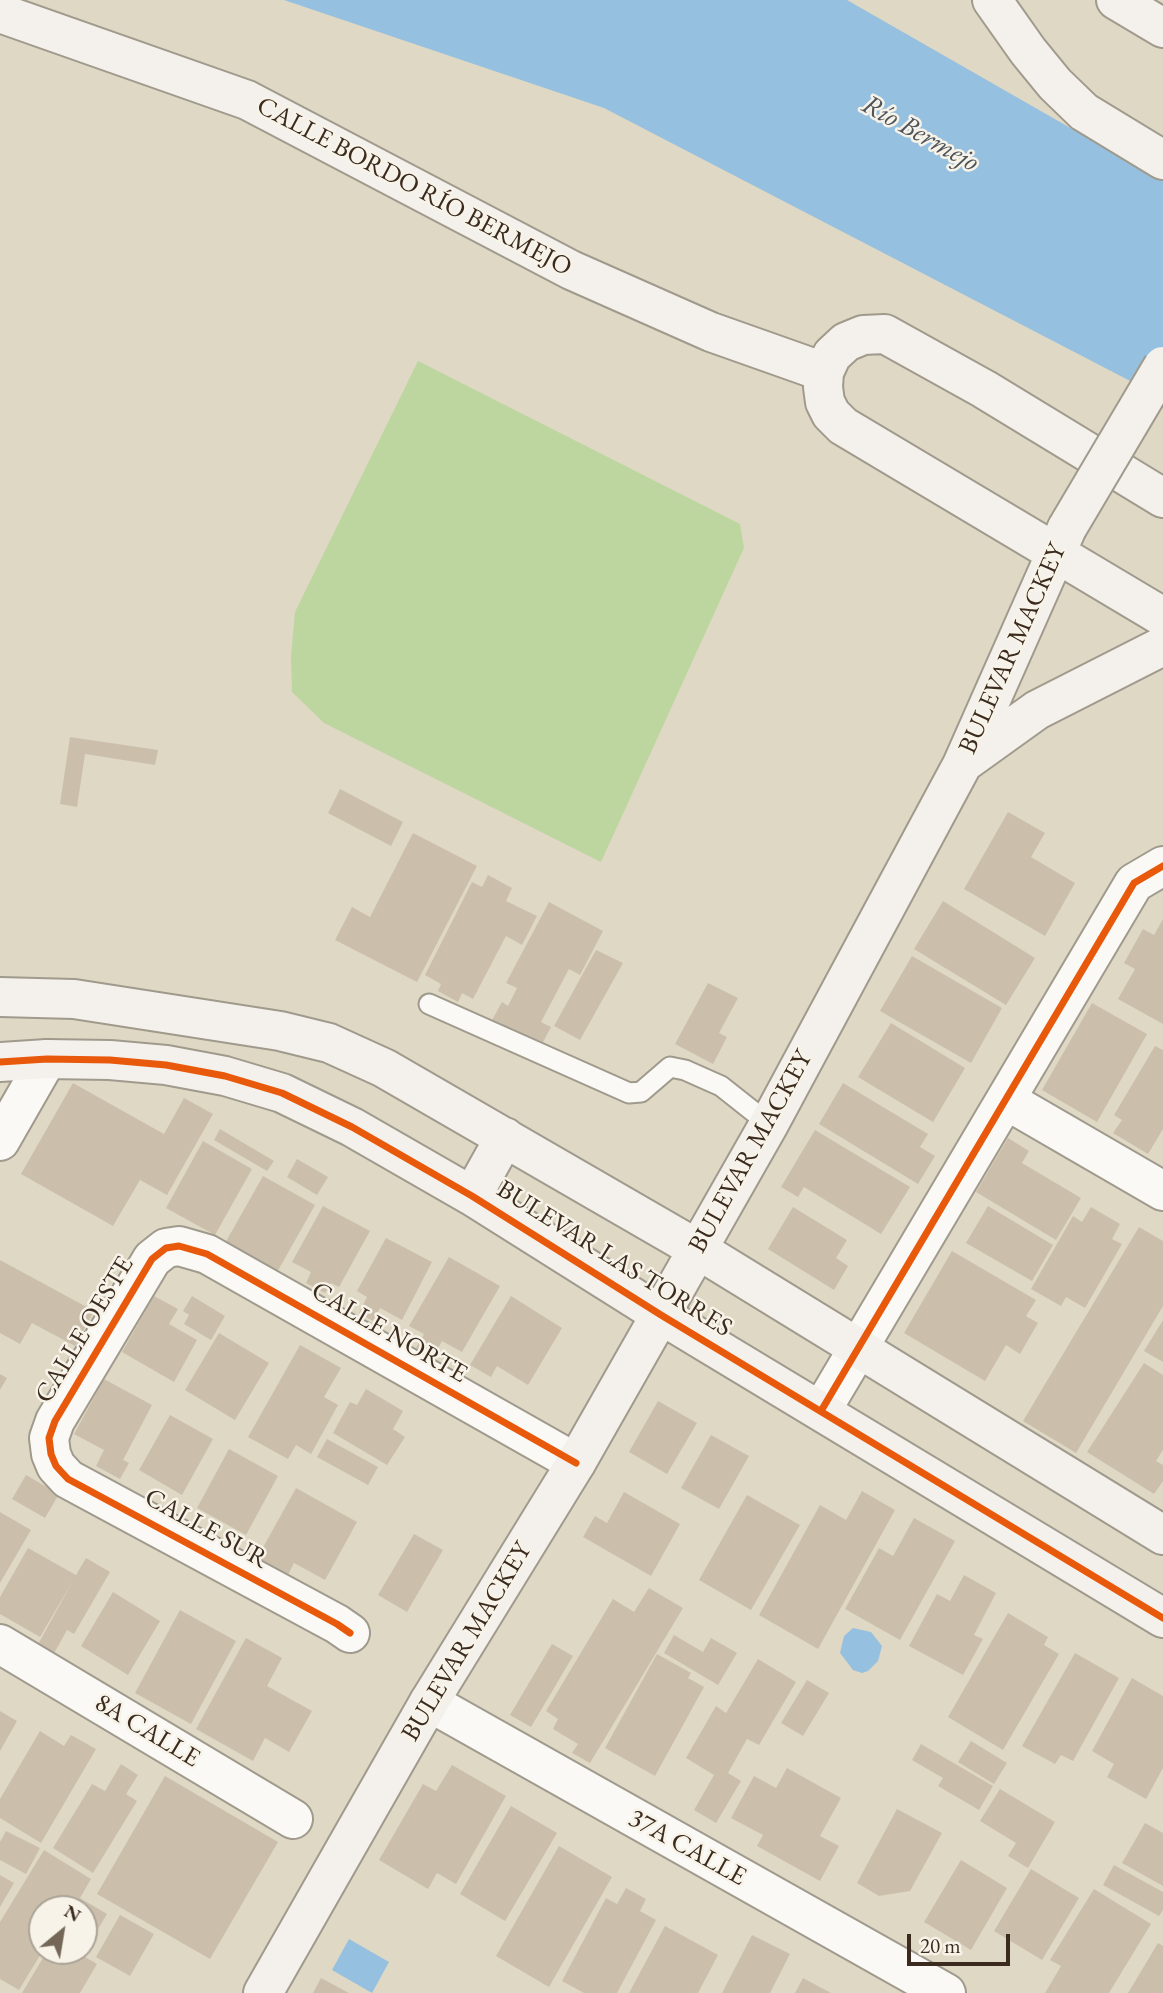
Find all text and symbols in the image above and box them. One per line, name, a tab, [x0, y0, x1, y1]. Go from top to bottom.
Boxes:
water label: Río Bermejo	[856, 88, 984, 180]
street label: CALLE BORDO RÍO BERMEJO	[251, 90, 577, 284]
street label: BULEVAR MACKEY	[953, 539, 1073, 759]
street label: BULEVAR MACKEY	[682, 1045, 820, 1259]
street label: BULEVAR LAS TORRES	[491, 1174, 737, 1344]
street label: CALLE OESTE	[29, 1251, 141, 1409]
street label: CALLE NORTE	[305, 1276, 473, 1390]
street label: CALLE SUR	[139, 1482, 273, 1576]
street label: BULEVAR MACKEY	[395, 1537, 539, 1747]
street label: 8A CALLE	[89, 1687, 205, 1775]
street label: 37A CALLE	[623, 1803, 751, 1893]
north arrow	[28, 1895, 98, 1965]
text: N	[60, 1898, 86, 1928]
scale bar	[911, 1920, 1014, 1964]
text: 20 m	[920, 1932, 961, 1959]

